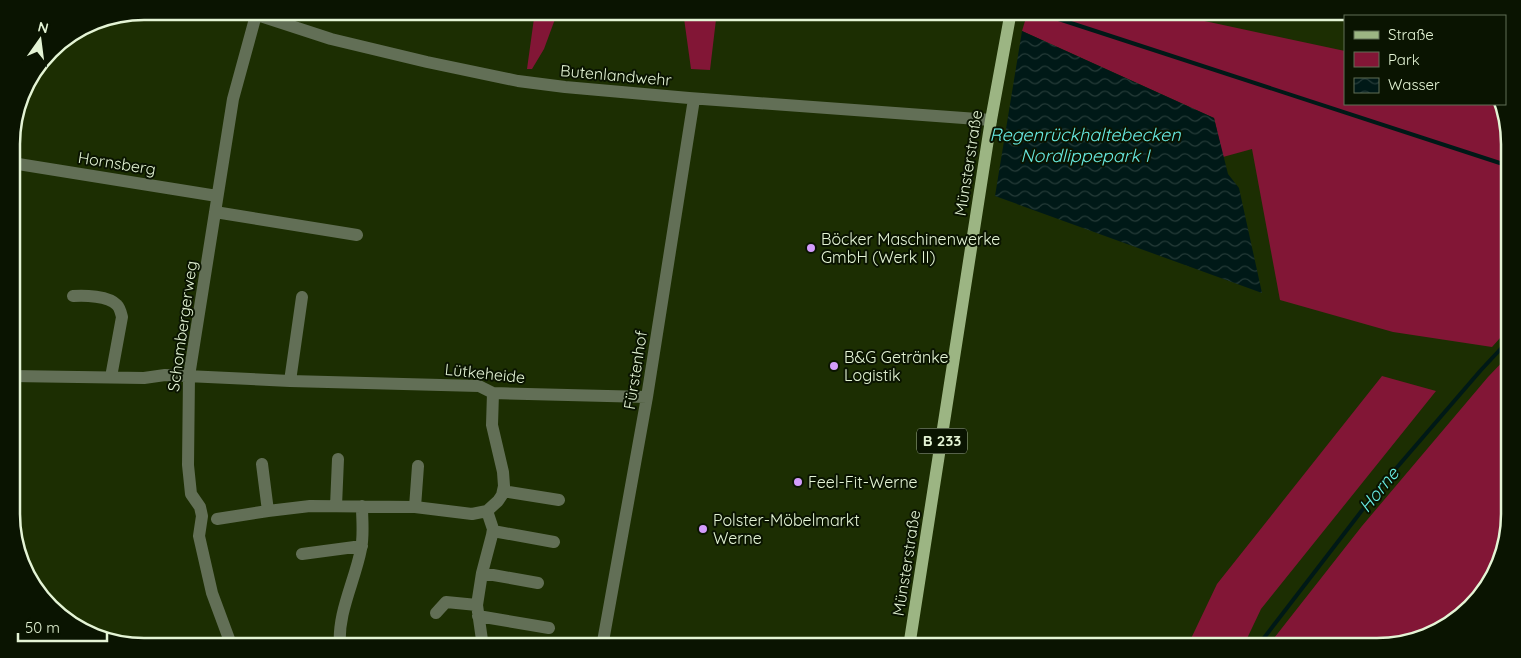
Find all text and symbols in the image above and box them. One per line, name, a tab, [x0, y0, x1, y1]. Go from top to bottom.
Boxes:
north arrow	[15, 15, 65, 65]
legend	[1344, 15, 1506, 105]
text: N	[36, 17, 50, 37]
text: Straße	[1388, 25, 1434, 44]
text: Park	[1388, 50, 1420, 69]
street label: Butenlandwehr	[559, 60, 673, 90]
text: Wasser	[1388, 75, 1440, 94]
street label: Münsterstraße	[950, 109, 986, 217]
water label: Regenrückhaltebecken Nordlippepark I	[989, 123, 1181, 167]
street label: Hornsberg	[77, 147, 157, 179]
place label: Böcker Maschinenwerke GmbH (Werk II)	[821, 229, 1000, 267]
marker: Böcker Maschinenwerke GmbH (Werk II)	[805, 242, 817, 254]
street label: Schombergerweg	[163, 259, 201, 393]
street label: Fürstenhof	[619, 329, 651, 411]
place label: B&G Getränke Logistik	[844, 347, 949, 385]
street label: Lütkeheide	[444, 359, 526, 387]
marker: B&G Getränke Logistik	[828, 360, 840, 372]
road number: B 233	[917, 428, 967, 454]
water label: Horne	[1354, 462, 1404, 517]
place label: Feel-Fit-Werne	[808, 472, 918, 492]
marker: Feel-Fit-Werne	[792, 476, 804, 488]
street label: Münsterstraße	[888, 509, 924, 617]
place label: Polster-Möbelmarkt Werne	[713, 510, 860, 548]
marker: Polster-Möbelmarkt Werne	[697, 523, 709, 535]
scale bar	[18, 610, 106, 642]
text: 50 m	[25, 618, 60, 637]

